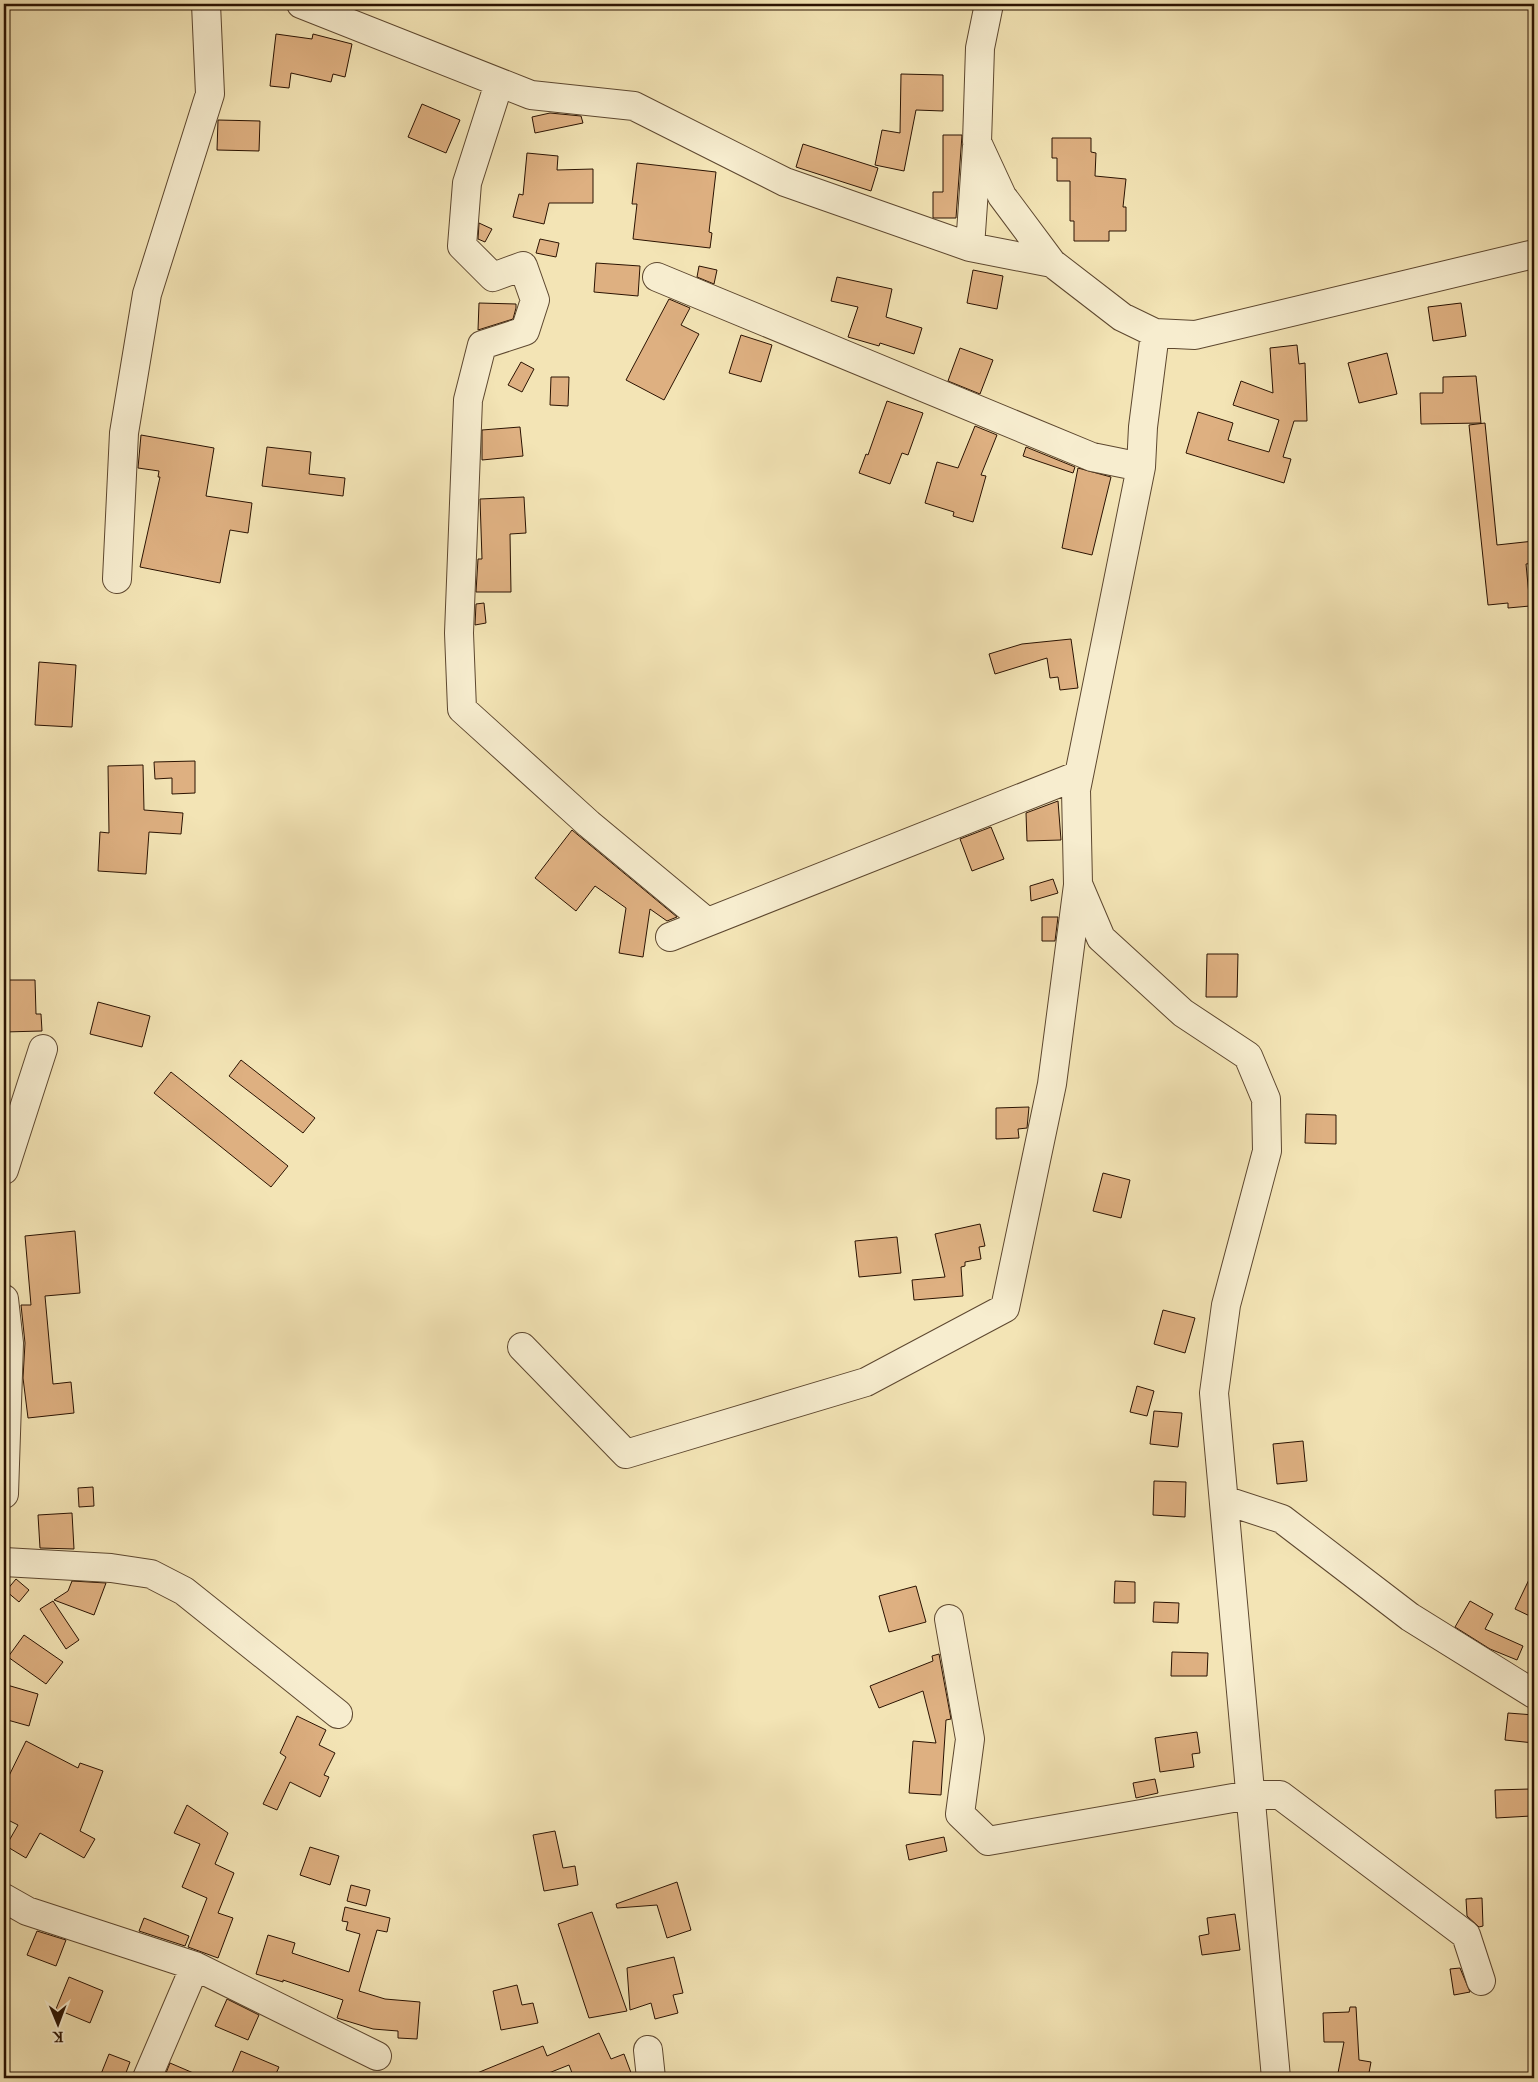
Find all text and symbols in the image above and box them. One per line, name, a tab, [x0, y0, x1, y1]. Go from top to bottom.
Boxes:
north arrow	[32, 2000, 82, 2050]
text: K	[52, 2028, 63, 2045]

